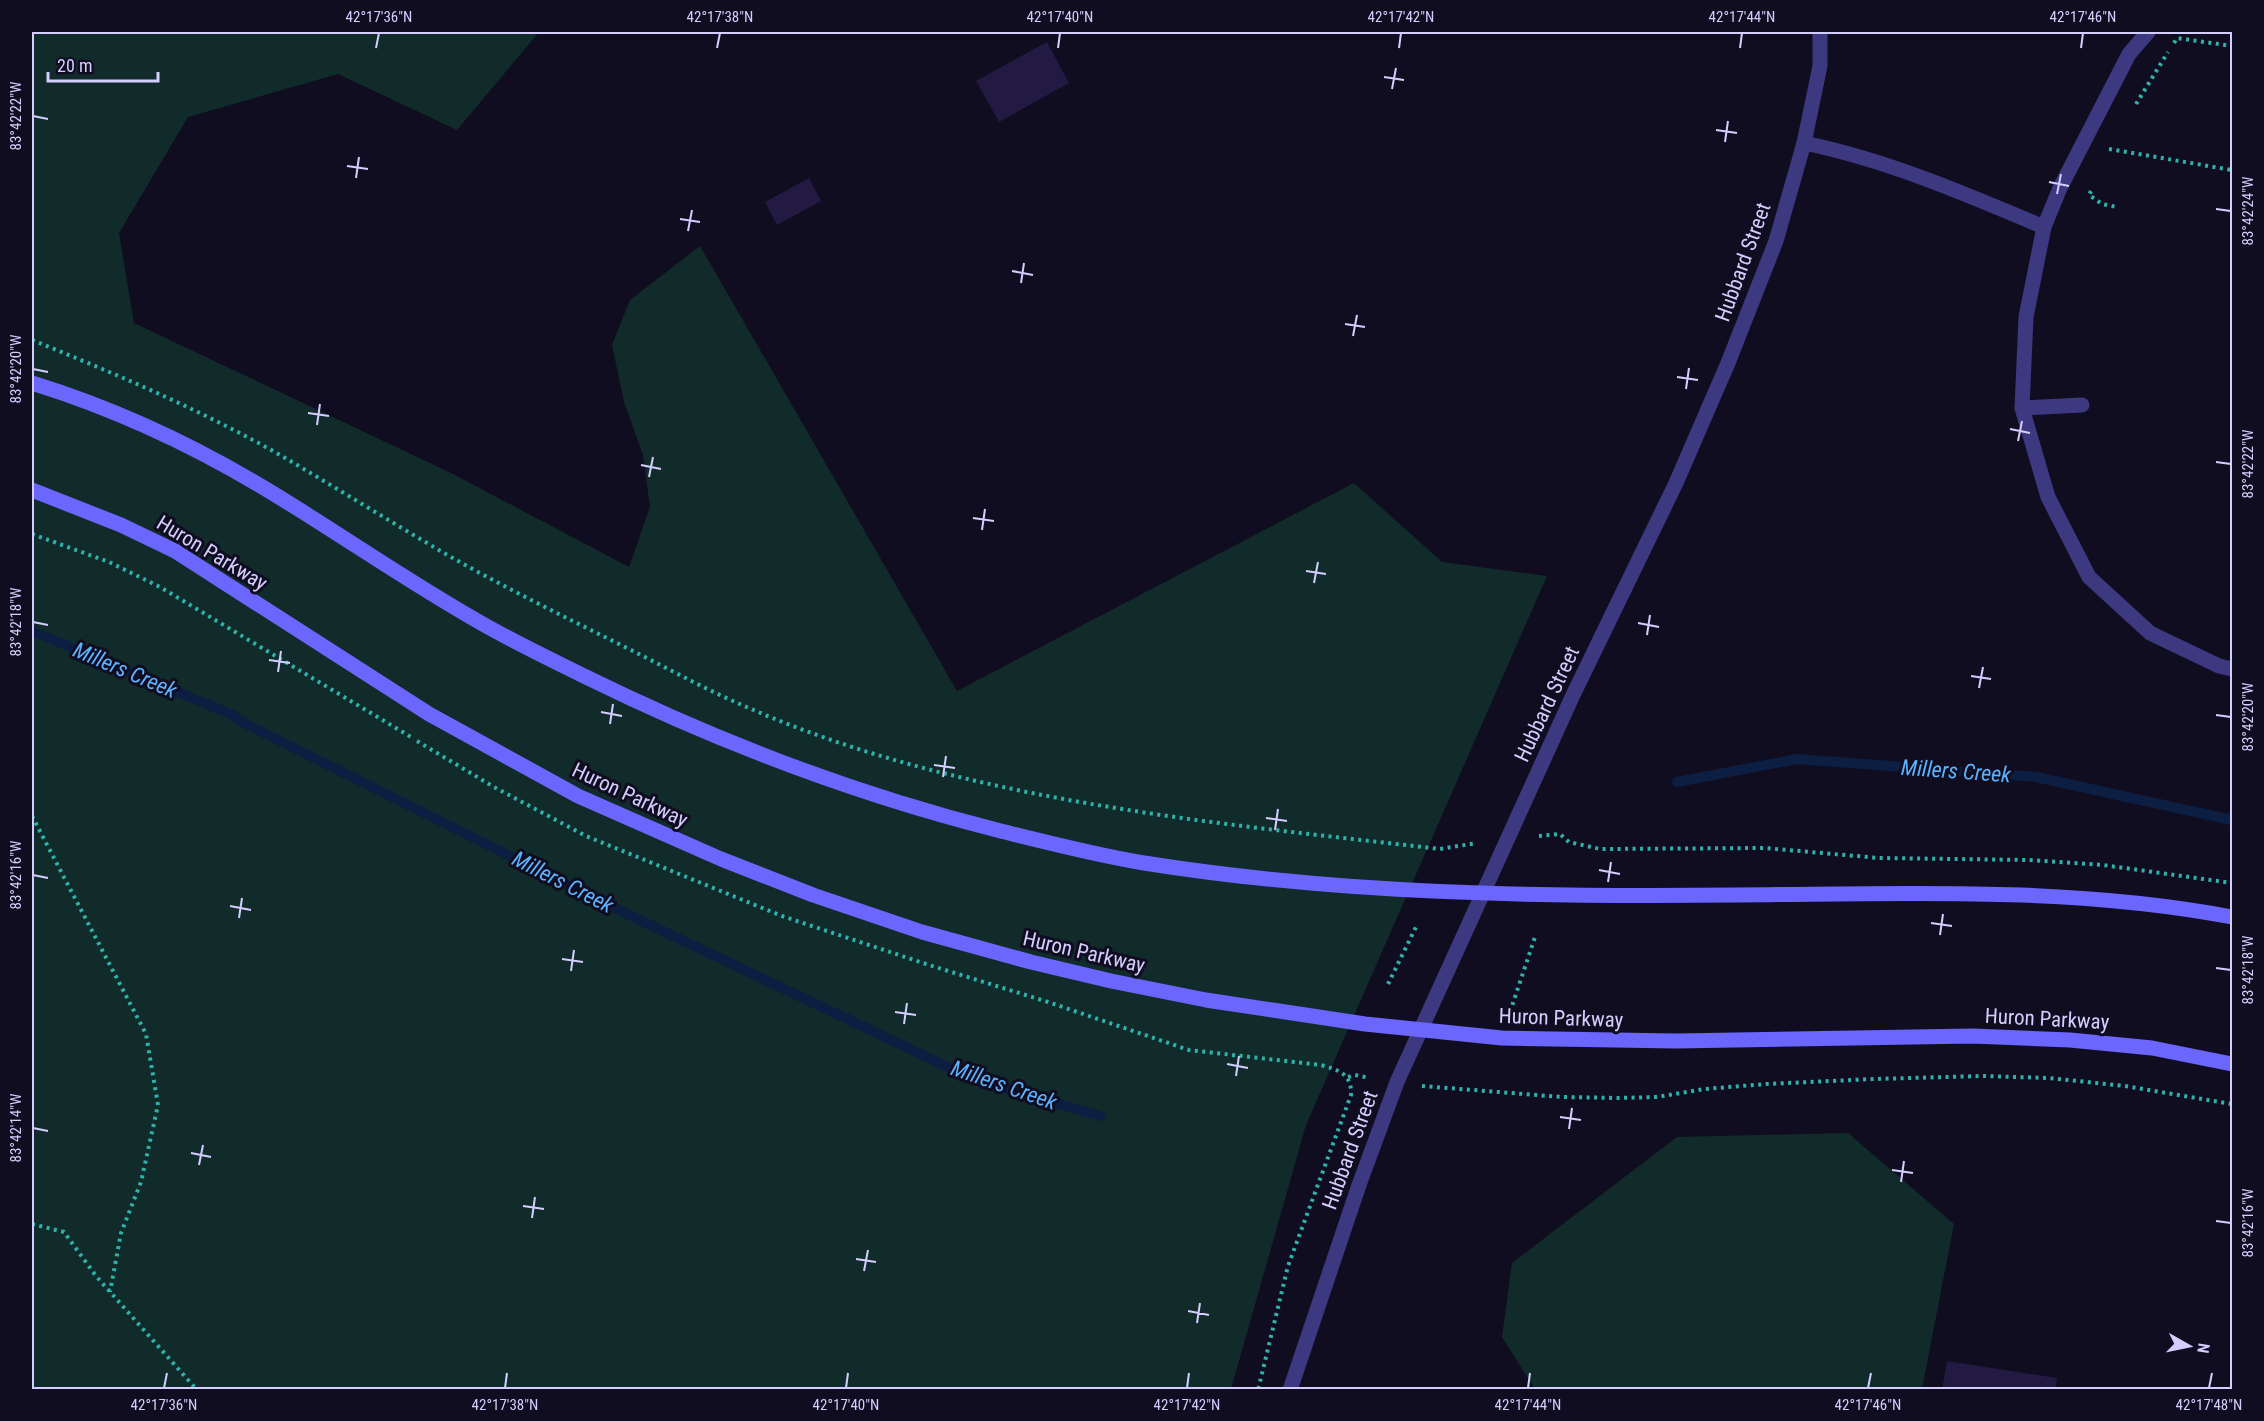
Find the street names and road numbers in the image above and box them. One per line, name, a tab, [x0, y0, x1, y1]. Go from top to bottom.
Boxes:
street label: Hubbard Street	[1710, 199, 1776, 325]
street label: Huron Parkway	[152, 511, 272, 596]
street label: Hubbard Street	[1510, 642, 1584, 766]
street label: Huron Parkway	[568, 758, 692, 832]
street label: Huron Parkway	[1021, 926, 1148, 978]
street label: Huron Parkway	[1498, 1004, 1624, 1032]
street label: Huron Parkway	[1984, 1004, 2110, 1034]
street label: Hubbard Street	[1317, 1087, 1383, 1213]

